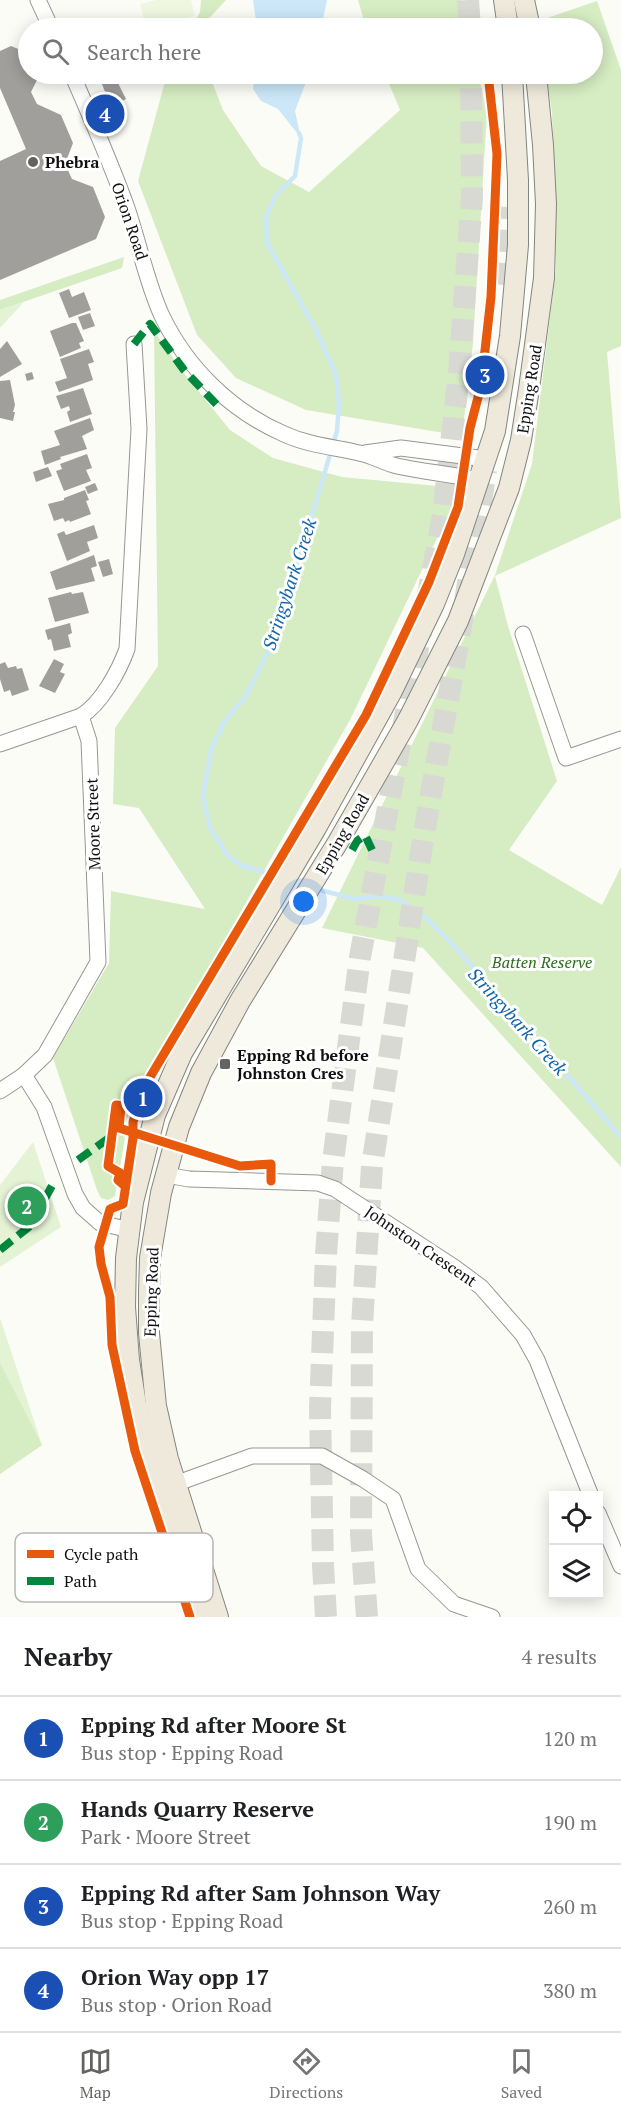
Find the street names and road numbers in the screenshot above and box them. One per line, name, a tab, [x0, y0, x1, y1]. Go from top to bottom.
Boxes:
street label: Orion Road	[106, 179, 154, 263]
street label: Epping Road	[511, 343, 547, 435]
street label: Moore Street	[80, 777, 106, 871]
street label: Epping Road	[310, 790, 374, 878]
street label: Johnston Crescent	[361, 1200, 481, 1292]
street label: Epping Road	[138, 1247, 164, 1337]

